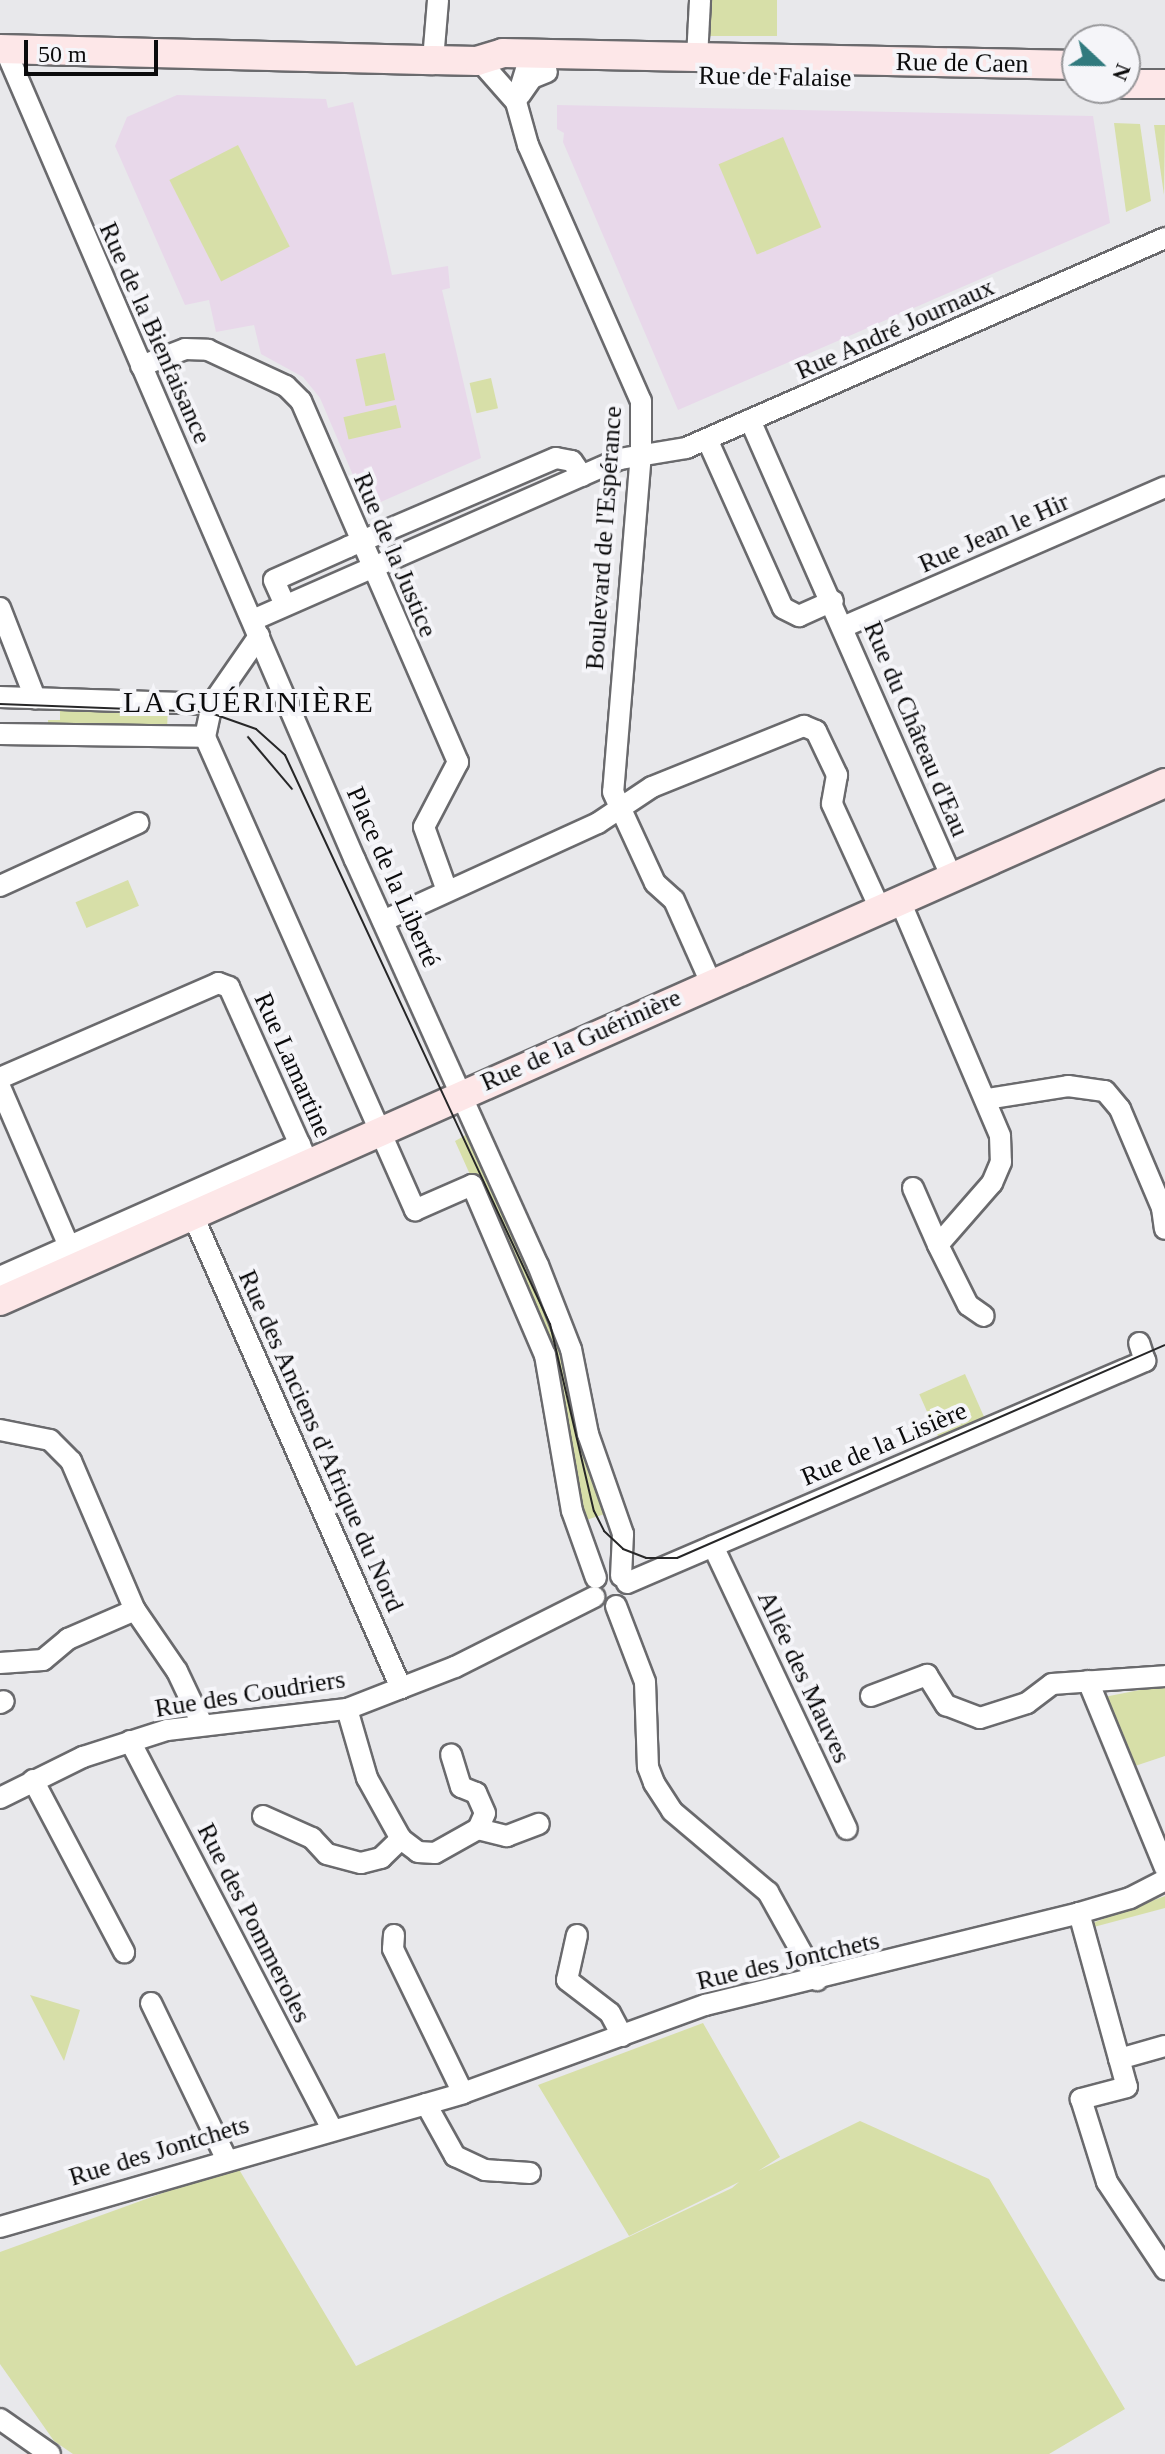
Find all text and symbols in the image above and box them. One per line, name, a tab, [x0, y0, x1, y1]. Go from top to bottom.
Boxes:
scale bar	[28, 24, 162, 74]
north arrow	[1061, 24, 1141, 104]
text: 50 m	[38, 41, 87, 67]
street label: Rue de Caen	[895, 46, 1029, 80]
street label: Rue de Falaise	[698, 60, 852, 94]
text: N	[1107, 60, 1136, 84]
street label: Rue de la Bienfaisance	[92, 218, 218, 448]
street label: Rue André Journaux	[790, 271, 1000, 387]
street label: Boulevard de l'Espérance	[579, 405, 629, 671]
street label: Rue de la Justice	[346, 468, 444, 642]
street label: Rue Jean le Hir	[914, 486, 1074, 580]
street label: Rue du Château d'Eau	[857, 617, 975, 841]
district label: LA GUÉRINIÈRE	[122, 684, 376, 720]
street label: Place de la Liberté	[339, 782, 447, 972]
street label: Rue de la Guérinière	[476, 982, 686, 1098]
street label: Rue Lamartine	[247, 988, 339, 1142]
street label: Rue des Anciens d'Afrique du Nord	[231, 1265, 411, 1617]
street label: Rue de la Lisière	[796, 1395, 972, 1493]
street label: Allée des Mauves	[750, 1586, 858, 1768]
street label: Rue des Coudriers	[153, 1664, 347, 1724]
street label: Rue des Pommeroles	[190, 1818, 318, 2028]
street label: Rue des Jontchets	[694, 1925, 882, 1997]
street label: Rue des Jontchets	[65, 2109, 253, 2193]

